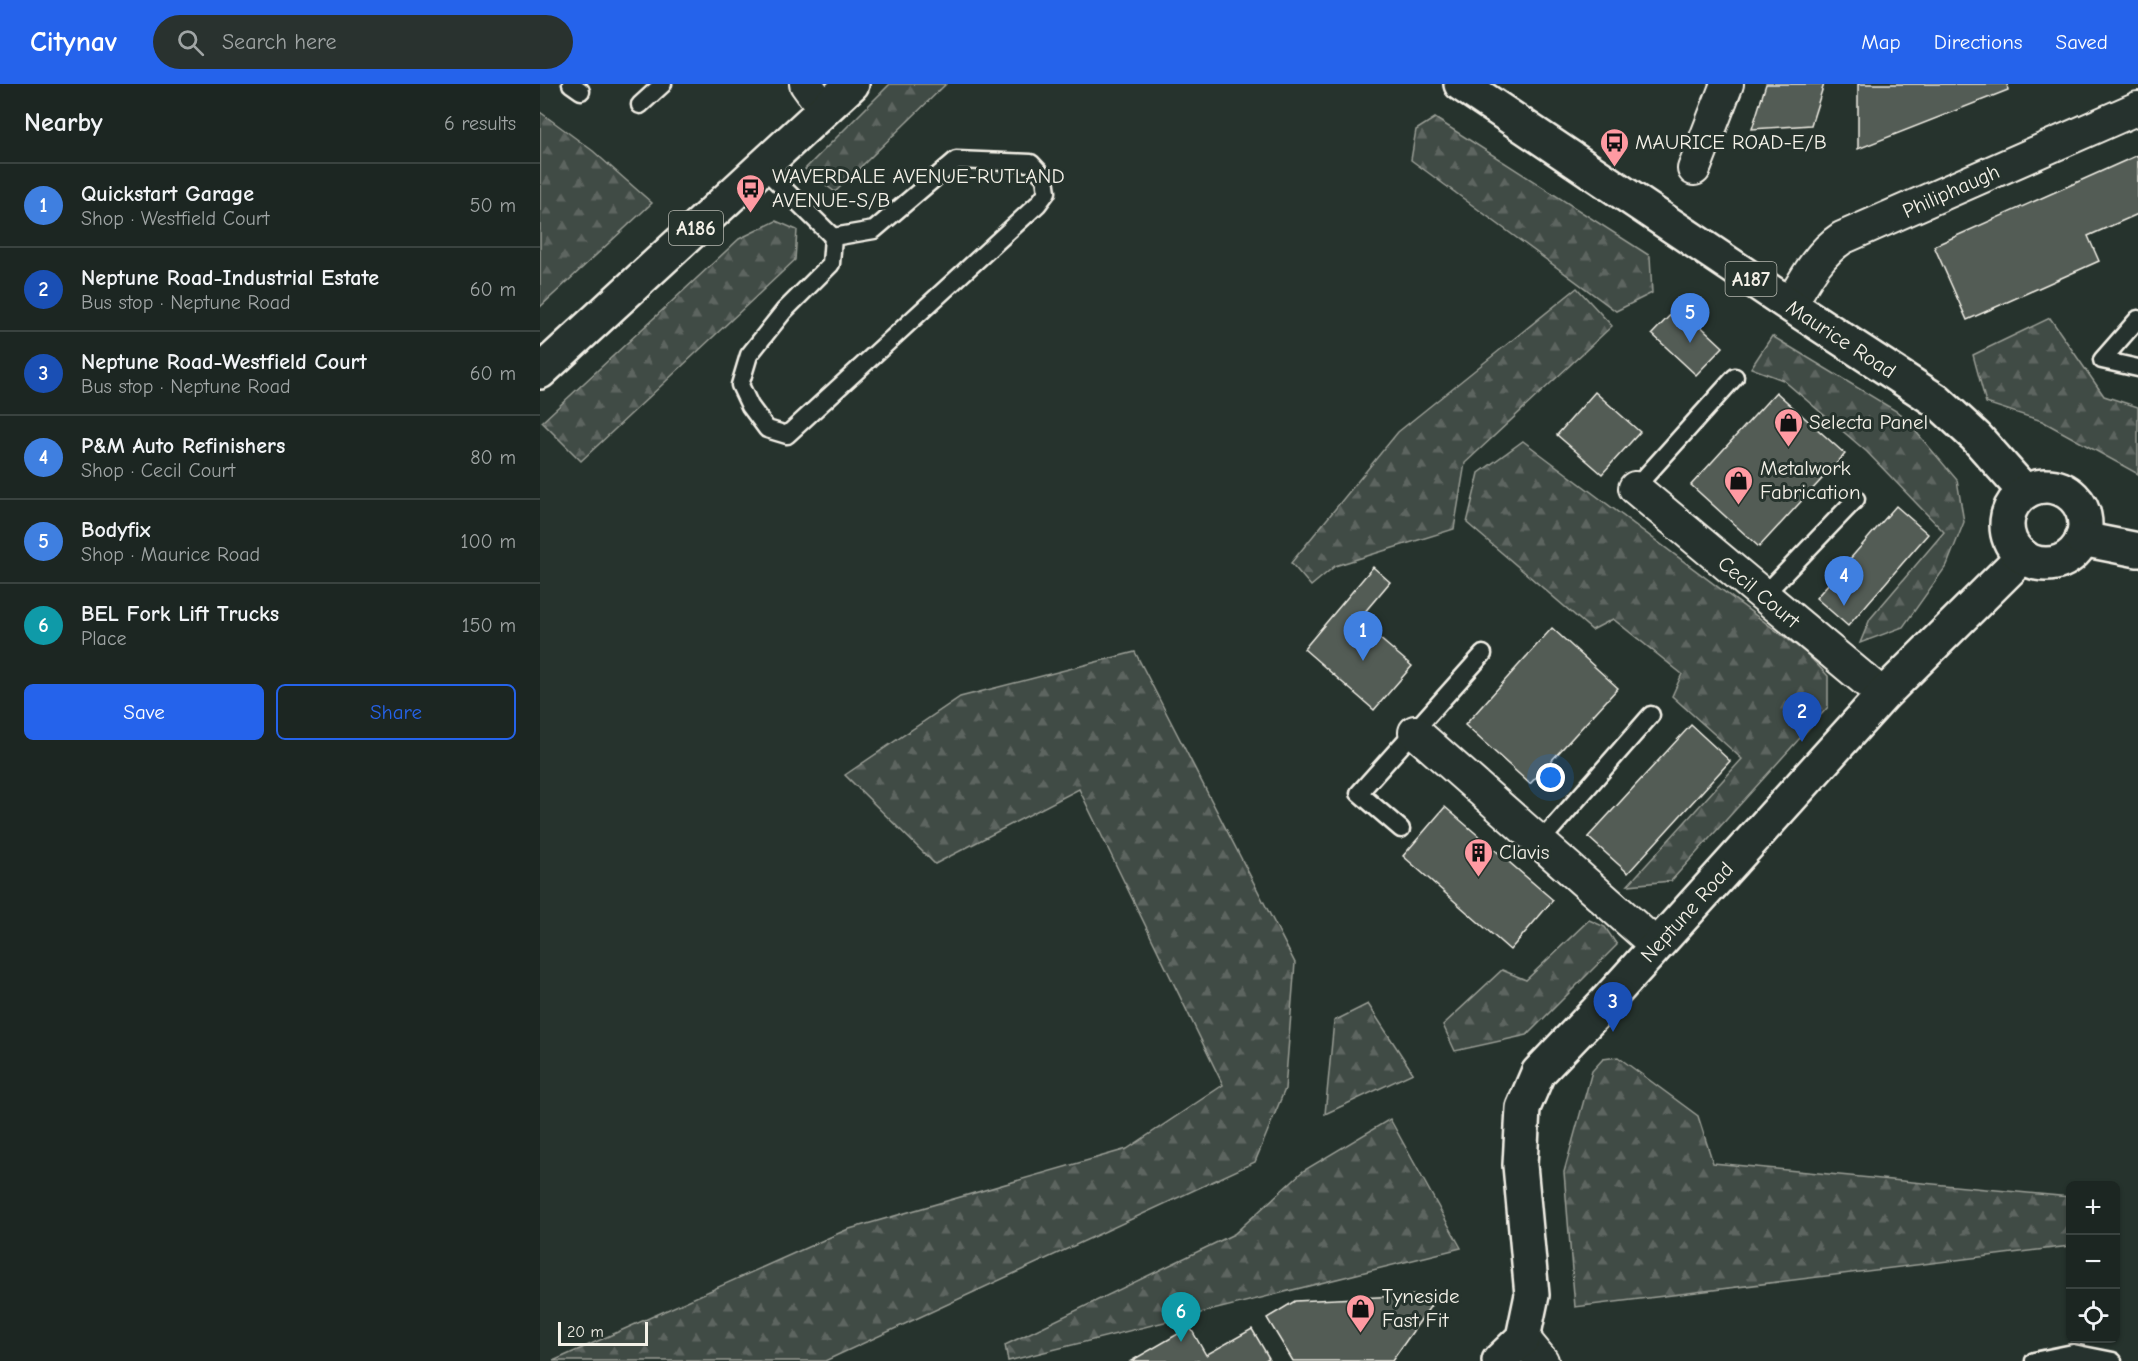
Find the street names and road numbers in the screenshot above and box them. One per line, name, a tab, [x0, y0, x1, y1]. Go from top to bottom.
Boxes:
street label: Philiphaugh	[1899, 159, 2003, 223]
road number: A186	[669, 211, 723, 245]
road number: A187	[1726, 262, 1776, 296]
street label: Maurice Road	[1782, 295, 1900, 383]
street label: Cecil Court	[1713, 551, 1805, 634]
street label: Neptune Road	[1636, 857, 1738, 967]

